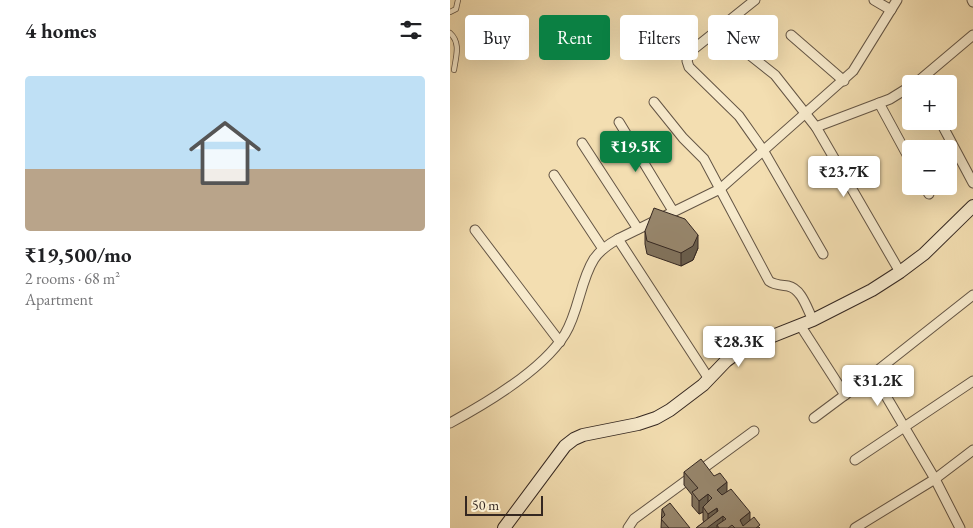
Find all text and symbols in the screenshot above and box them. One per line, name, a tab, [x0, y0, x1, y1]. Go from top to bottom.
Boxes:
chip: Buy	[465, 15, 529, 60]
chip: Rent	[539, 15, 610, 60]
chip: Filters	[620, 15, 698, 60]
chip: New	[708, 15, 778, 60]
icon: filters	[397, 16, 425, 44]
text: 4 homes	[25, 17, 97, 44]
map controls	[902, 75, 957, 195]
button: +	[902, 75, 957, 130]
icon: home	[180, 108, 270, 198]
pin: ₹19.5K	[595, 130, 677, 173]
text: ₹19.5K	[611, 136, 661, 157]
button: −	[902, 140, 957, 195]
pin: ₹23.7K	[803, 156, 885, 198]
text: ₹23.7K	[819, 161, 869, 182]
text: ₹19,500/mo	[25, 241, 132, 268]
text: 2 rooms · 68 m²	[25, 268, 120, 289]
text: Apartment	[25, 289, 93, 310]
pin: ₹28.3K	[698, 326, 780, 368]
text: ₹28.3K	[714, 331, 764, 352]
pin: ₹31.2K	[837, 364, 919, 407]
text: ₹31.2K	[853, 370, 903, 391]
scale bar	[465, 493, 542, 516]
text: 50 m	[472, 496, 499, 514]

